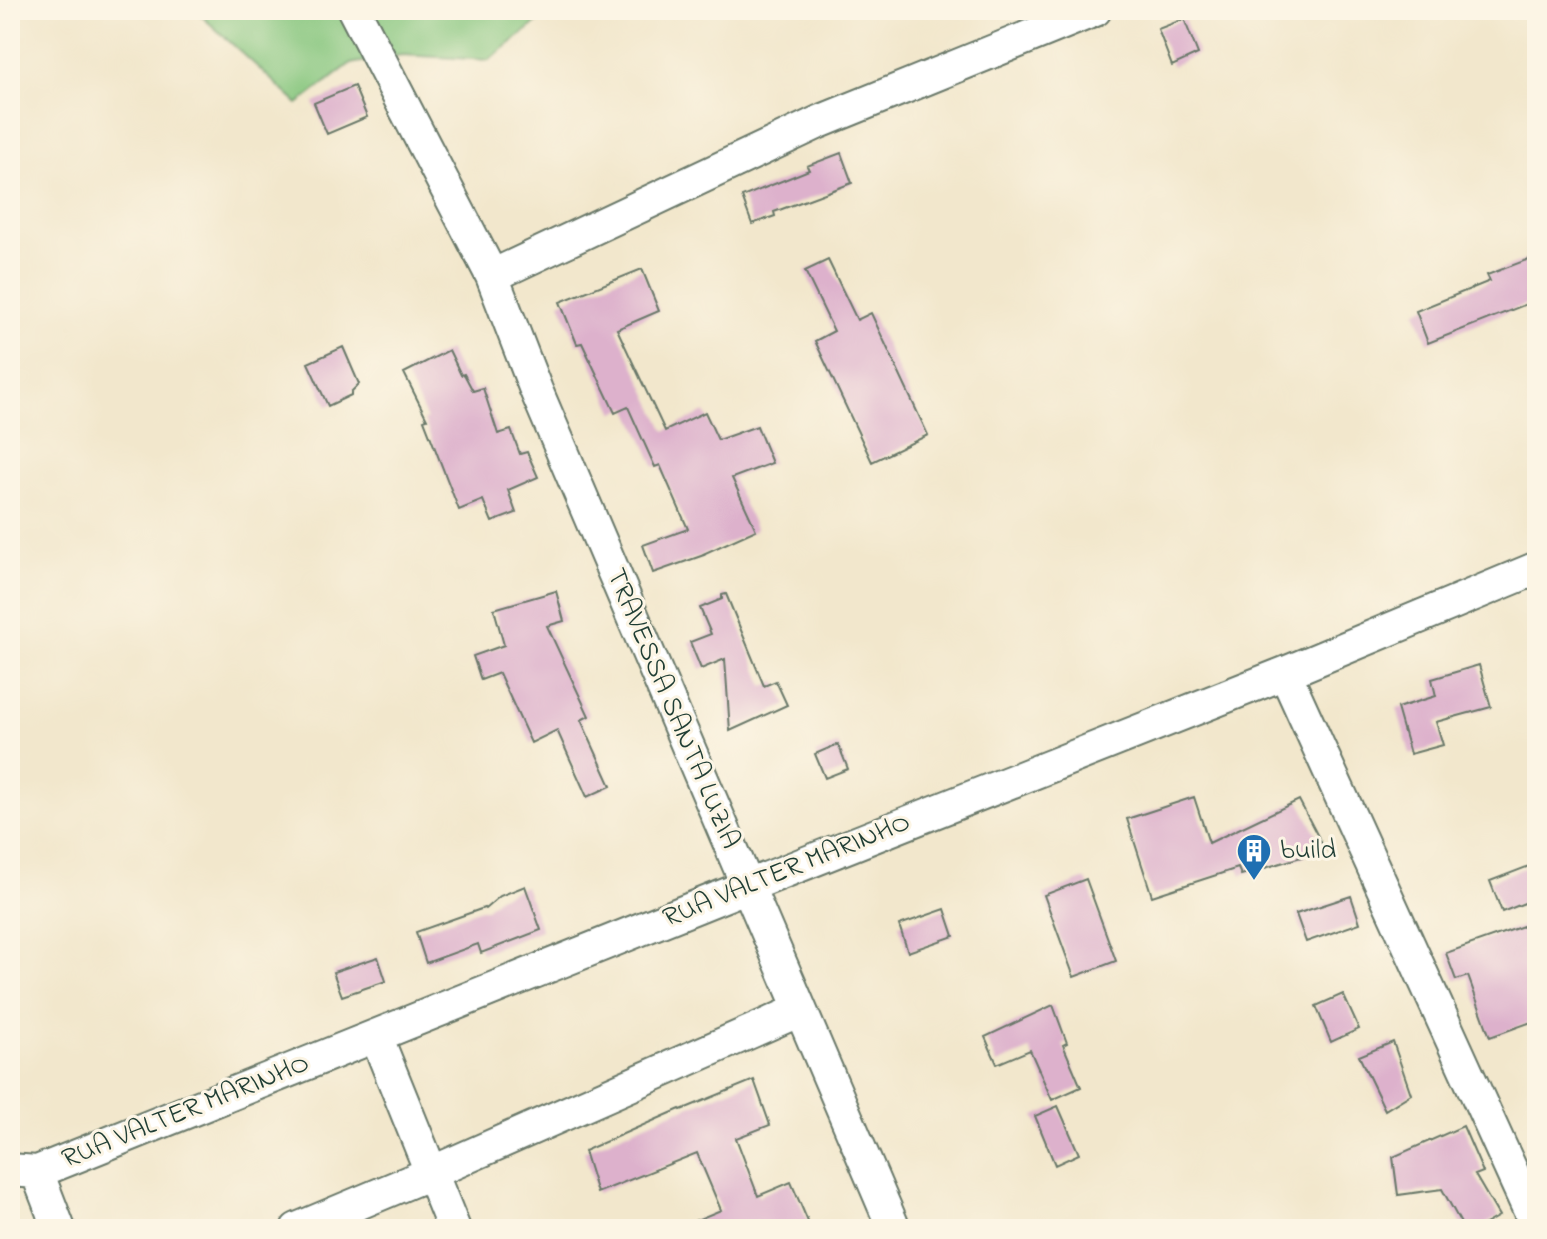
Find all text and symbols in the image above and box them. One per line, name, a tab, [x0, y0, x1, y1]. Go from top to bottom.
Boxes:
street label: TRAVESSA SANTA LUZIA	[594, 562, 750, 856]
street label: RUA VALTER MARINHO	[657, 803, 917, 939]
place label: build	[1280, 831, 1336, 872]
building icon: build	[1235, 832, 1273, 882]
street label: RUA VALTER MARINHO	[56, 1044, 316, 1180]

